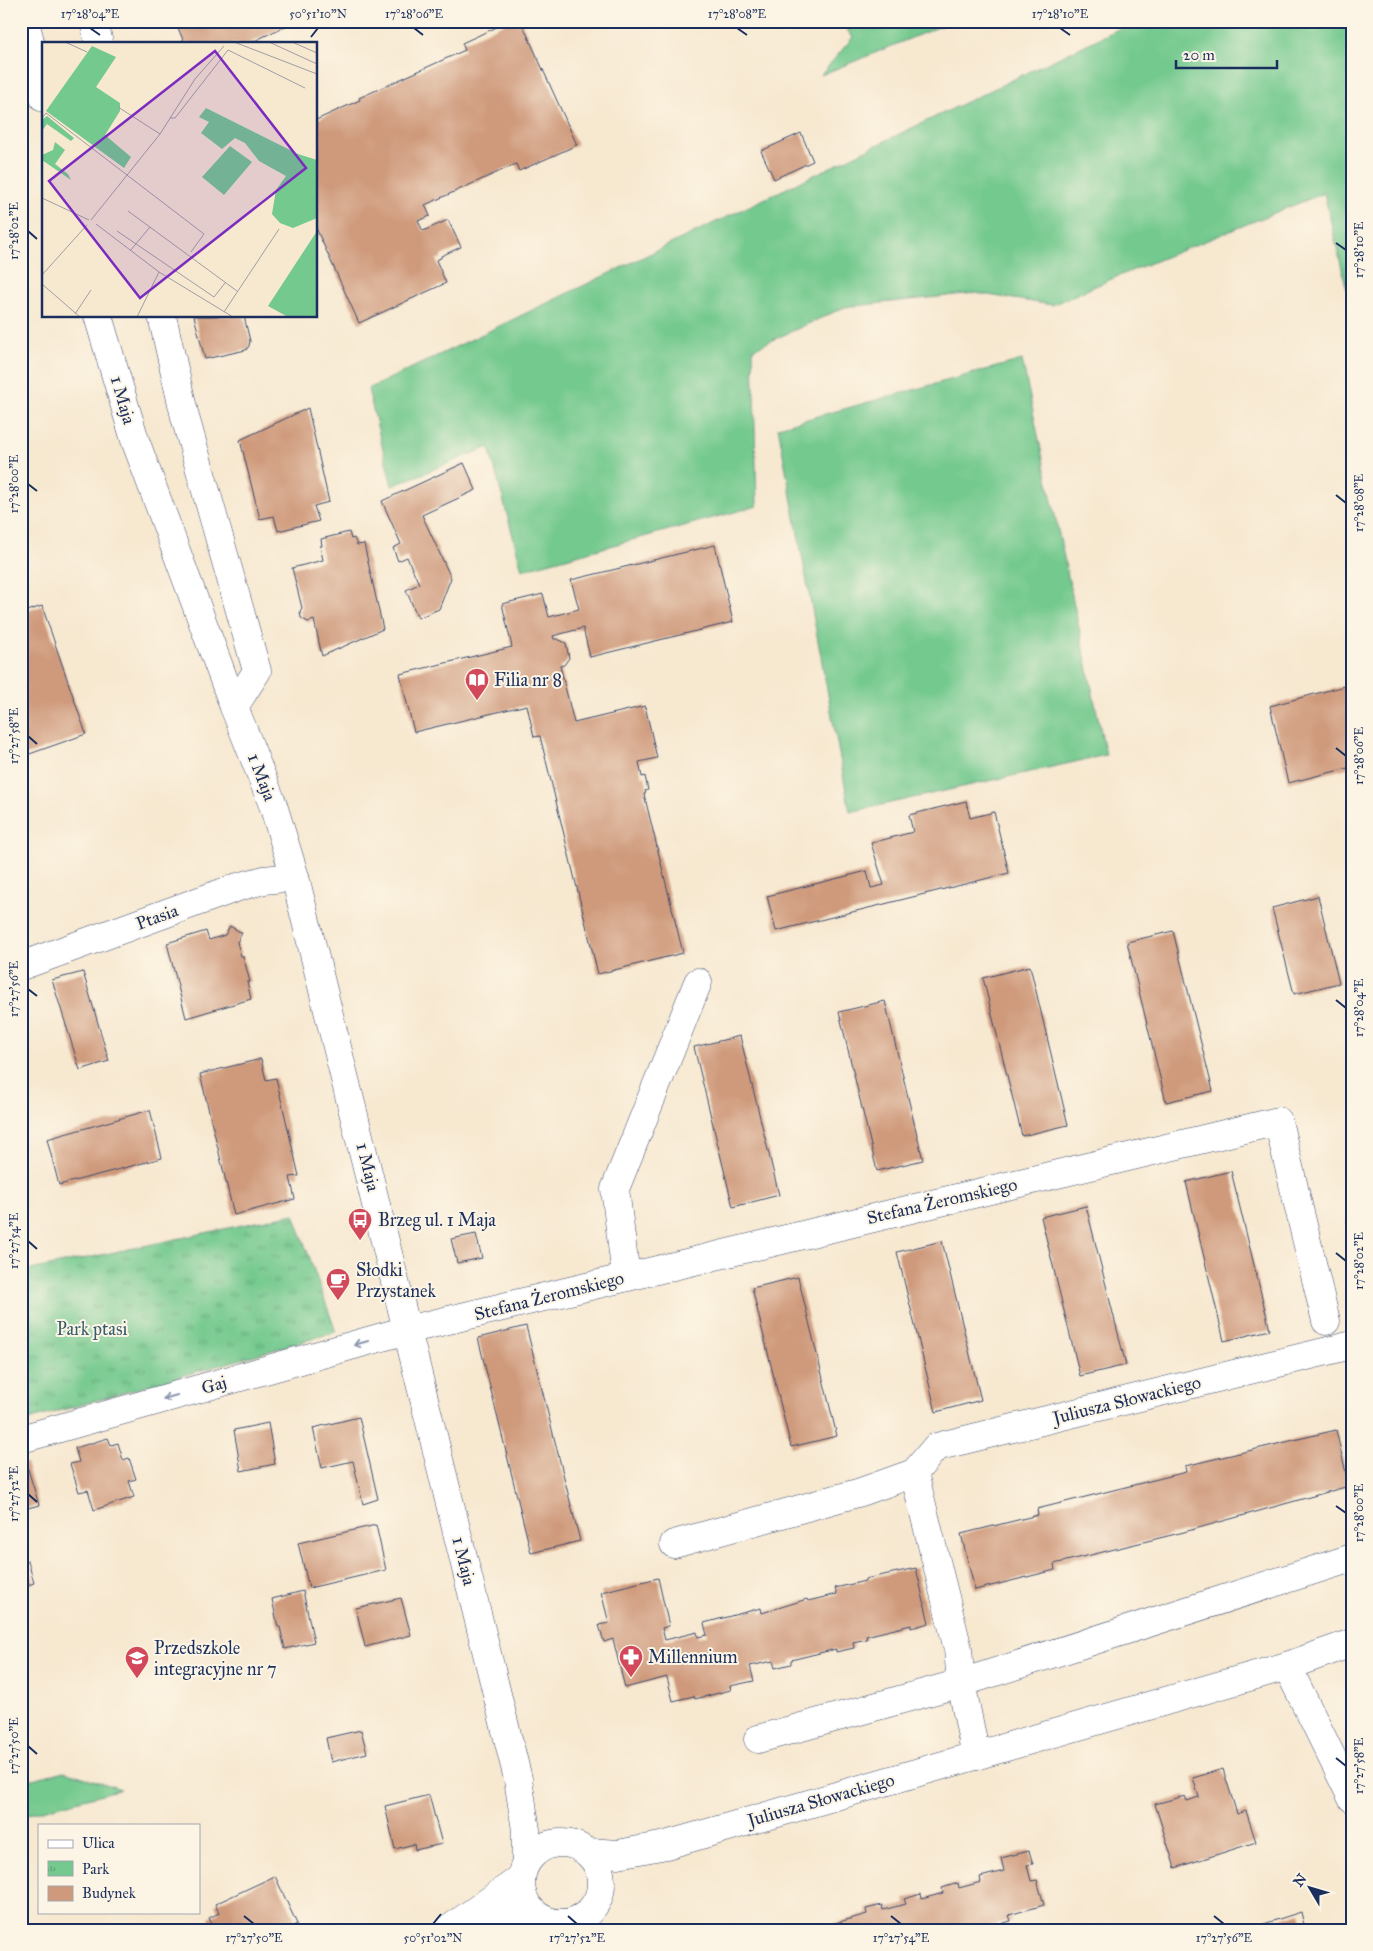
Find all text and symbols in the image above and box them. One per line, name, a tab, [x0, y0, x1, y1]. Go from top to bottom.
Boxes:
text: 17°28'04"E	[61, 7, 120, 21]
text: 50°51'10"N	[289, 7, 347, 21]
text: 17°28'06"E	[385, 7, 443, 21]
text: 17°28'08"E	[708, 7, 767, 21]
text: 17°28'10"E	[1032, 7, 1089, 21]
scale bar	[1176, 38, 1277, 70]
inset map	[42, 42, 318, 318]
text: 20 m	[1183, 46, 1215, 64]
text: 17°28'02"E	[7, 202, 21, 260]
text: 17°28'10"E	[1352, 221, 1366, 278]
street label: 1 Maja	[106, 373, 140, 427]
text: 17°28'00"E	[7, 454, 21, 513]
text: 17°28'08"E	[1352, 473, 1366, 532]
library icon: Filia nr 8	[464, 667, 490, 701]
place label: Filia nr 8	[494, 669, 562, 691]
text: 17°27'58"E	[7, 707, 21, 764]
text: 17°28'06"E	[1352, 727, 1366, 785]
street label: 1 Maja	[243, 750, 281, 804]
street label: Ptasia	[133, 899, 182, 935]
text: 17°27'56"E	[7, 960, 21, 1017]
text: 17°28'04"E	[1352, 978, 1366, 1037]
street label: 1 Maja	[351, 1140, 385, 1194]
street label: Stefana Żeromskiego	[864, 1172, 1020, 1230]
bus stop icon: Brzeg ul. 1 Maja	[347, 1207, 373, 1241]
place label: Brzeg ul. 1 Maja	[378, 1209, 496, 1232]
text: 17°27'54"E	[7, 1212, 21, 1269]
text: 17°28'02"E	[1352, 1232, 1366, 1290]
place label: Słodki Przystanek	[356, 1259, 436, 1302]
street label: Stefana Żeromskiego	[472, 1266, 626, 1326]
cafe icon: Słodki Przystanek	[325, 1267, 351, 1301]
park label: Park ptasi	[57, 1318, 128, 1340]
one-way arrow	[353, 1339, 369, 1349]
street label: Gaj	[199, 1371, 229, 1399]
street label: Juliusza Słowackiego	[1049, 1371, 1203, 1430]
one-way arrow	[163, 1393, 179, 1402]
text: 17°27'52"E	[7, 1466, 21, 1522]
text: 17°28'00"E	[1352, 1483, 1366, 1542]
street label: 1 Maja	[447, 1534, 481, 1588]
place label: Przedszkole integracyjne nr 7	[154, 1637, 277, 1681]
pharmacy icon: Millennium	[618, 1644, 644, 1678]
school or university icon: Przedszkole integracyjne nr 7	[124, 1645, 150, 1679]
place label: Millennium	[648, 1646, 738, 1668]
text: 17°27'50"E	[7, 1717, 21, 1775]
text: 17°27'58"E	[1352, 1737, 1366, 1794]
street label: Juliusza Słowackiego	[743, 1769, 897, 1833]
legend	[38, 1824, 200, 1914]
text: Ulica	[82, 1834, 115, 1852]
text: Park	[82, 1860, 109, 1878]
north arrow	[1286, 1864, 1336, 1914]
text: N	[1290, 1870, 1311, 1890]
text: Budynek	[82, 1884, 136, 1902]
text: 17°27'50"E	[225, 1931, 283, 1945]
text: 50°51'02"N	[404, 1931, 462, 1945]
text: 17°27'52"E	[549, 1931, 605, 1945]
text: 17°27'54"E	[873, 1931, 930, 1945]
text: 17°27'56"E	[1196, 1931, 1253, 1945]

